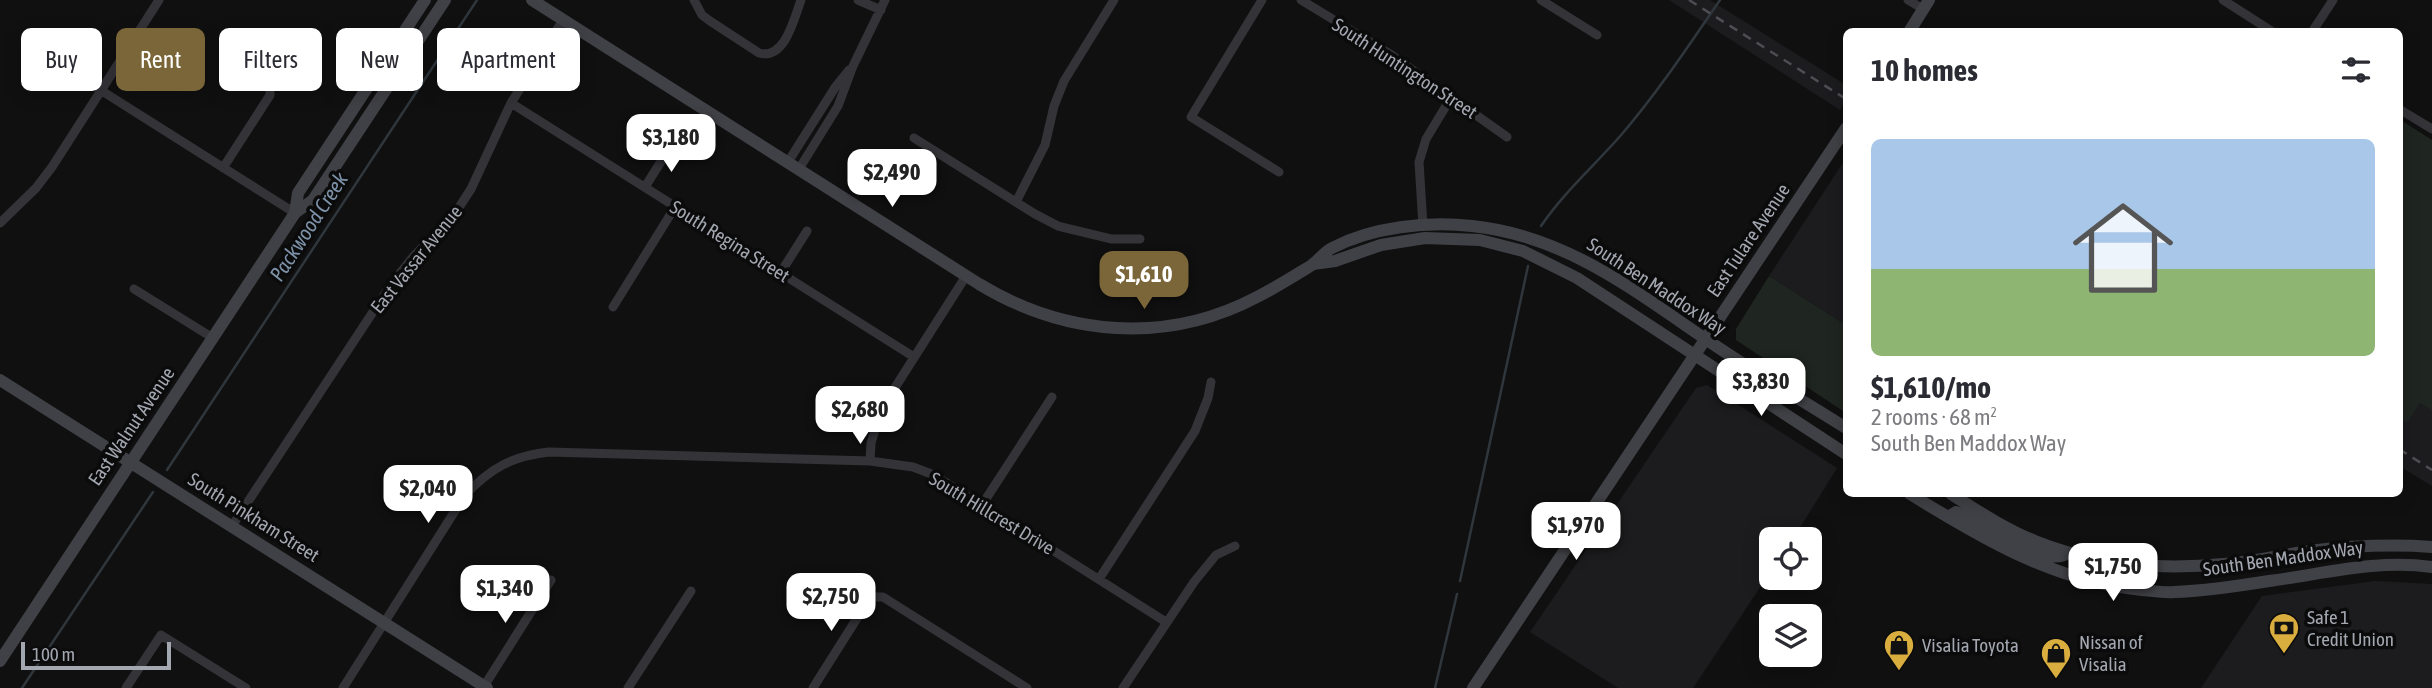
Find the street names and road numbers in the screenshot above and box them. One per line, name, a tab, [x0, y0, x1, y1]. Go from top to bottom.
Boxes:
street label: South Huntington Street	[1329, 13, 1481, 123]
street label: East Tulare Avenue	[1702, 179, 1794, 301]
street label: South Regina Street	[666, 196, 794, 286]
street label: East Vassar Avenue	[366, 201, 466, 317]
street label: South Ben Maddox Way	[1583, 233, 1731, 339]
street label: East Walnut Avenue	[83, 363, 179, 489]
street label: South Hillcrest Drive	[926, 467, 1058, 559]
street label: South Pinkham Street	[184, 468, 324, 566]
street label: South Ben Maddox Way	[2202, 536, 2365, 580]

